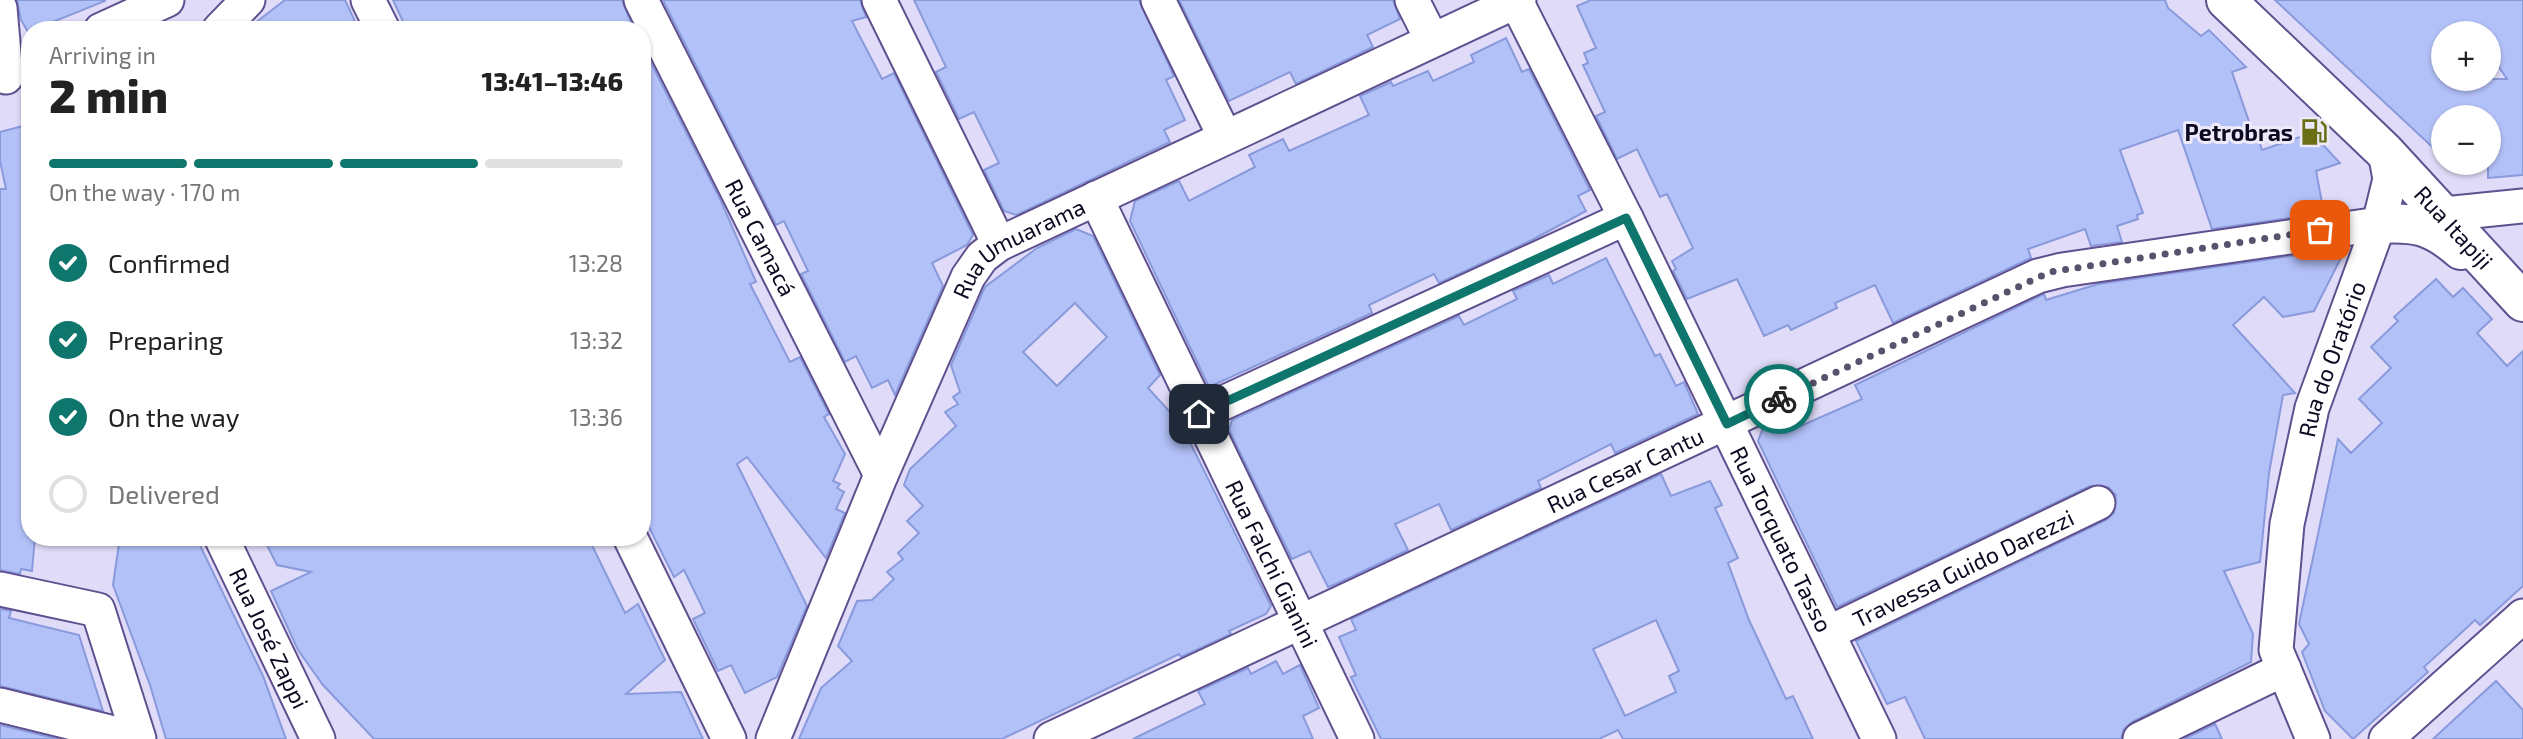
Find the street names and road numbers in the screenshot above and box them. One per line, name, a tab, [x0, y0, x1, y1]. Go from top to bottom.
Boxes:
street label: Rua Camacá	[720, 174, 802, 301]
street label: Rua Itapiji	[2409, 180, 2499, 275]
street label: Rua Umuarama	[946, 192, 1089, 303]
street label: Rua do Oratório	[2292, 277, 2371, 440]
street label: Rua Cesar Cantu	[1542, 421, 1708, 518]
street label: Rua Torquato Tasso	[1725, 441, 1839, 636]
street label: Rua Falchi Gianini	[1220, 475, 1325, 652]
street label: Travessa Guido Darezzi	[1848, 503, 2078, 633]
street label: Rua José Zappi	[224, 563, 315, 713]

